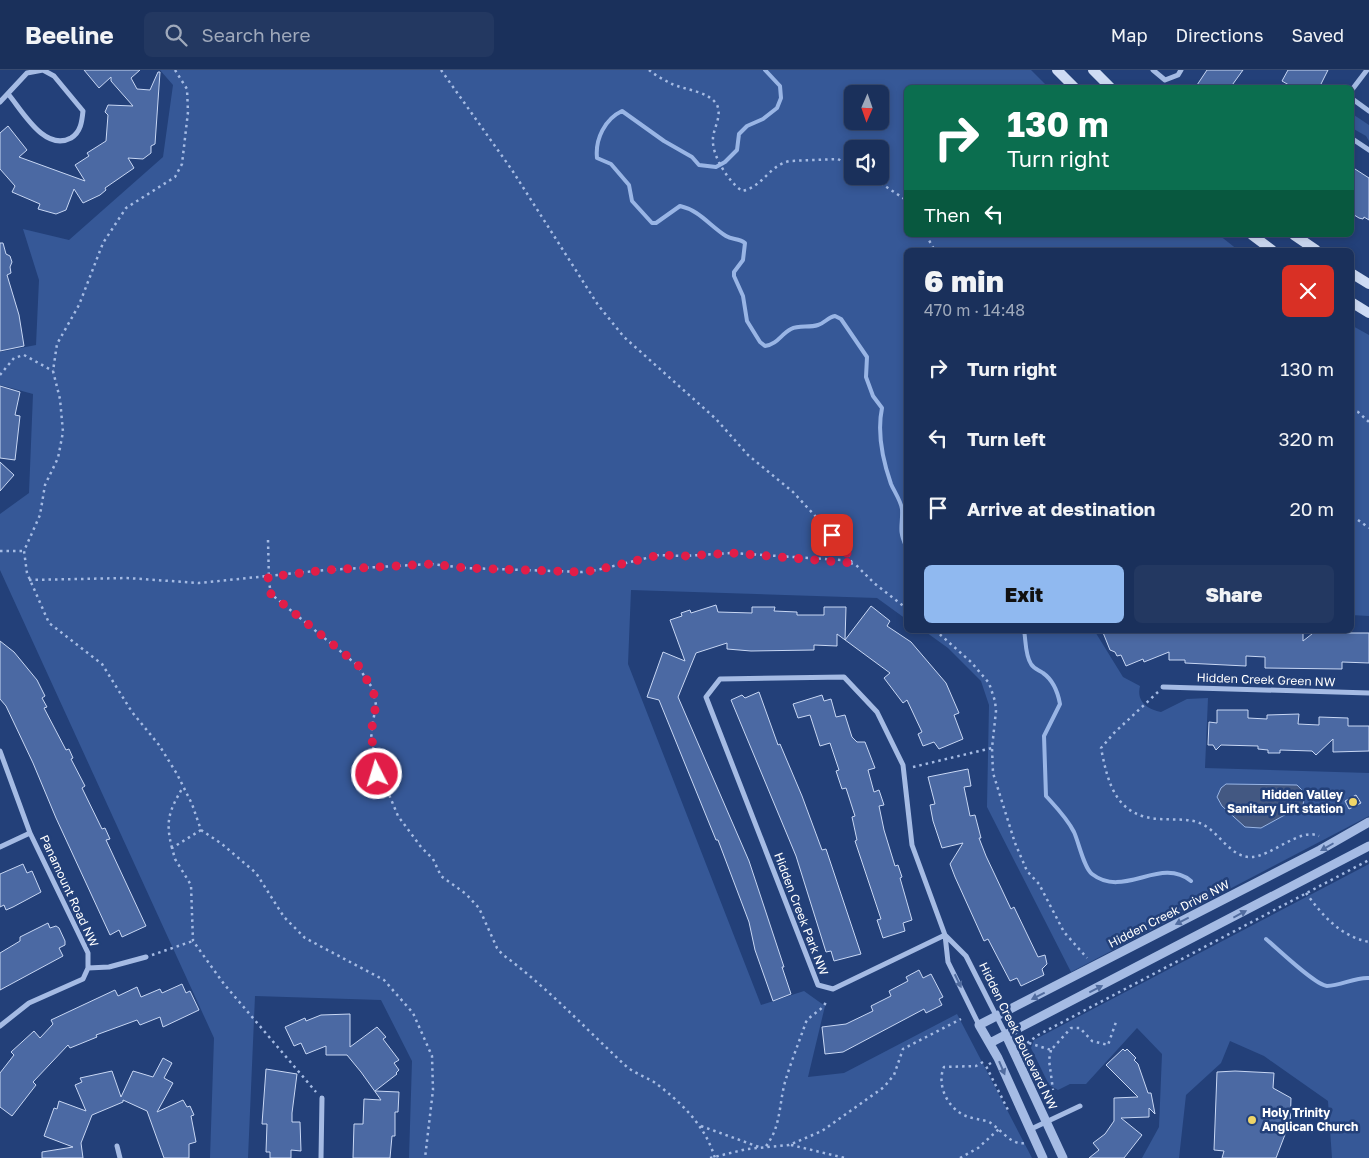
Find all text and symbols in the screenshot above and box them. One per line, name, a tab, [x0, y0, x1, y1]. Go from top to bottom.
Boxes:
search box	[144, 12, 494, 57]
text: Beeline	[25, 20, 114, 49]
icon: search	[162, 21, 190, 49]
text: Search here	[202, 23, 310, 46]
text: Map	[1111, 24, 1147, 46]
text: Directions	[1175, 24, 1263, 46]
text: Saved	[1291, 24, 1344, 46]
north arrow	[844, 85, 889, 130]
map controls	[844, 85, 889, 185]
text: 130 m	[1007, 103, 1109, 145]
icon: right	[924, 105, 989, 170]
button: sound	[844, 140, 889, 185]
text: Turn right	[1007, 145, 1110, 172]
icon: left	[980, 200, 1008, 228]
text: Then	[924, 203, 970, 226]
text: 6 min	[924, 263, 1004, 299]
button: close	[1282, 265, 1334, 317]
text: 470 m · 14:48	[924, 300, 1025, 320]
icon: right	[924, 354, 952, 382]
text: Turn right	[967, 357, 1057, 380]
text: 130 m	[1280, 357, 1334, 380]
icon: left	[924, 424, 952, 452]
text: Turn left	[967, 427, 1046, 450]
text: 320 m	[1279, 427, 1334, 450]
icon: arrive	[924, 494, 952, 522]
text: Arrive at destination	[967, 497, 1155, 520]
text: 20 m	[1290, 497, 1334, 520]
pin	[811, 514, 853, 556]
icon: arrive	[818, 521, 846, 549]
button: Exit	[924, 565, 1124, 623]
button: Share	[1134, 565, 1334, 623]
street label: Hidden Creek Green NW	[1196, 670, 1336, 689]
position arrow	[350, 747, 402, 799]
place label: Hidden Valley Sanitary Lift station	[1227, 787, 1344, 816]
marker: Hidden Valley Sanitary Lift station	[1347, 796, 1359, 808]
street label: Panamount Road NW	[37, 832, 102, 950]
one-way arrow	[1320, 842, 1333, 851]
street label: Hidden Creek Park NW	[771, 850, 832, 978]
street label: Hidden Creek Drive NW	[1106, 876, 1232, 951]
one-way arrow	[1233, 910, 1247, 918]
one-way arrow	[1176, 917, 1189, 926]
street label: Hidden Creek Boulevard NW	[976, 959, 1061, 1113]
one-way arrow	[954, 974, 962, 988]
one-way arrow	[1089, 985, 1103, 993]
one-way arrow	[1031, 992, 1045, 1000]
one-way arrow	[999, 1061, 1007, 1075]
place label: Holy Trinity Anglican Church	[1262, 1105, 1358, 1134]
marker: Holy Trinity Anglican Church	[1246, 1114, 1258, 1126]

